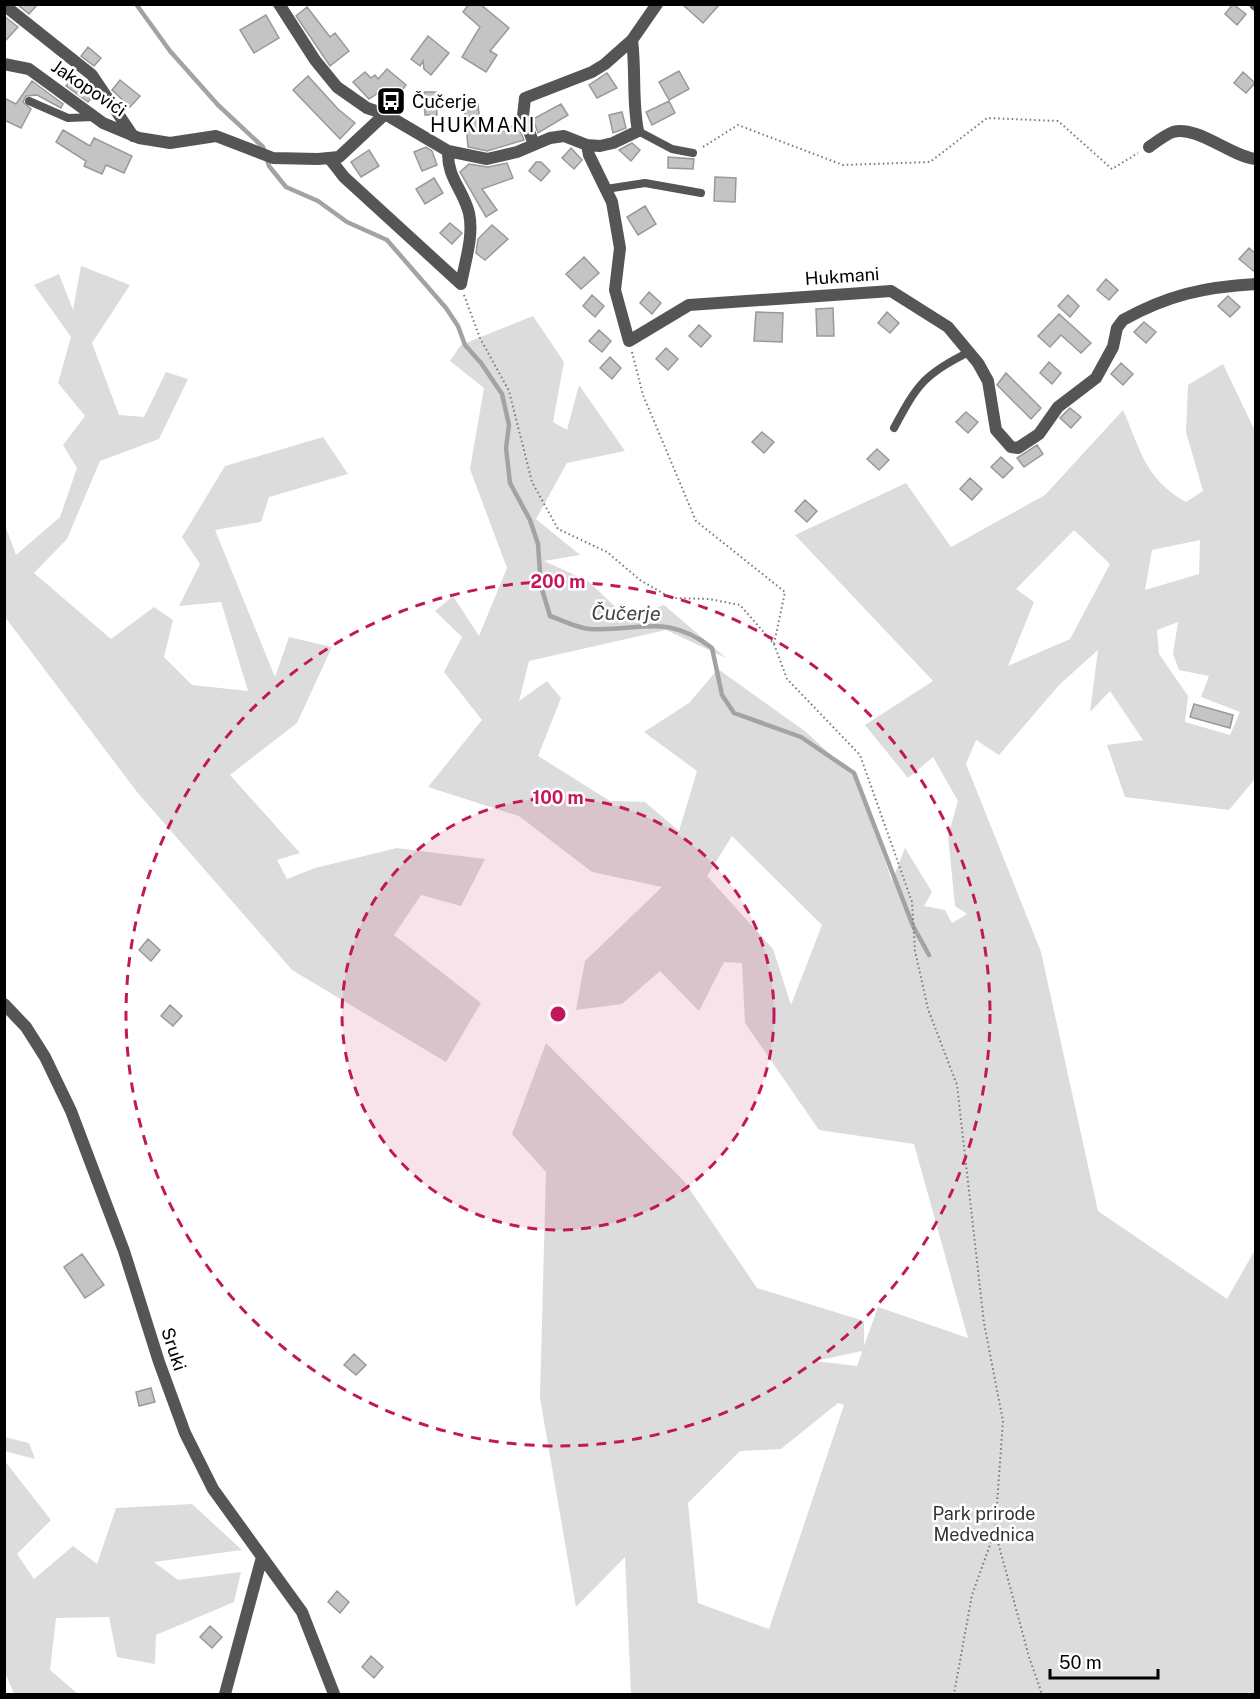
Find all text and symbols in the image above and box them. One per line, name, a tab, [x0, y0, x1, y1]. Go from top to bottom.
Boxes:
street label: Jakopovići	[48, 55, 130, 121]
bus stop icon: Čučerje	[375, 85, 407, 117]
place label: Čučerje	[412, 91, 477, 112]
district label: HUKMANI	[430, 113, 536, 137]
street label: Hukmani	[804, 263, 880, 289]
text: 200 m	[531, 571, 585, 592]
water label: Čučerje	[591, 600, 661, 626]
text: 100 m	[532, 787, 584, 808]
centre of rings	[548, 1004, 568, 1024]
street label: Sruki	[157, 1325, 191, 1373]
park label: Park prirode Medvednica	[932, 1503, 1036, 1545]
scale bar	[1050, 1642, 1158, 1680]
text: 50 m	[1059, 1652, 1102, 1673]

